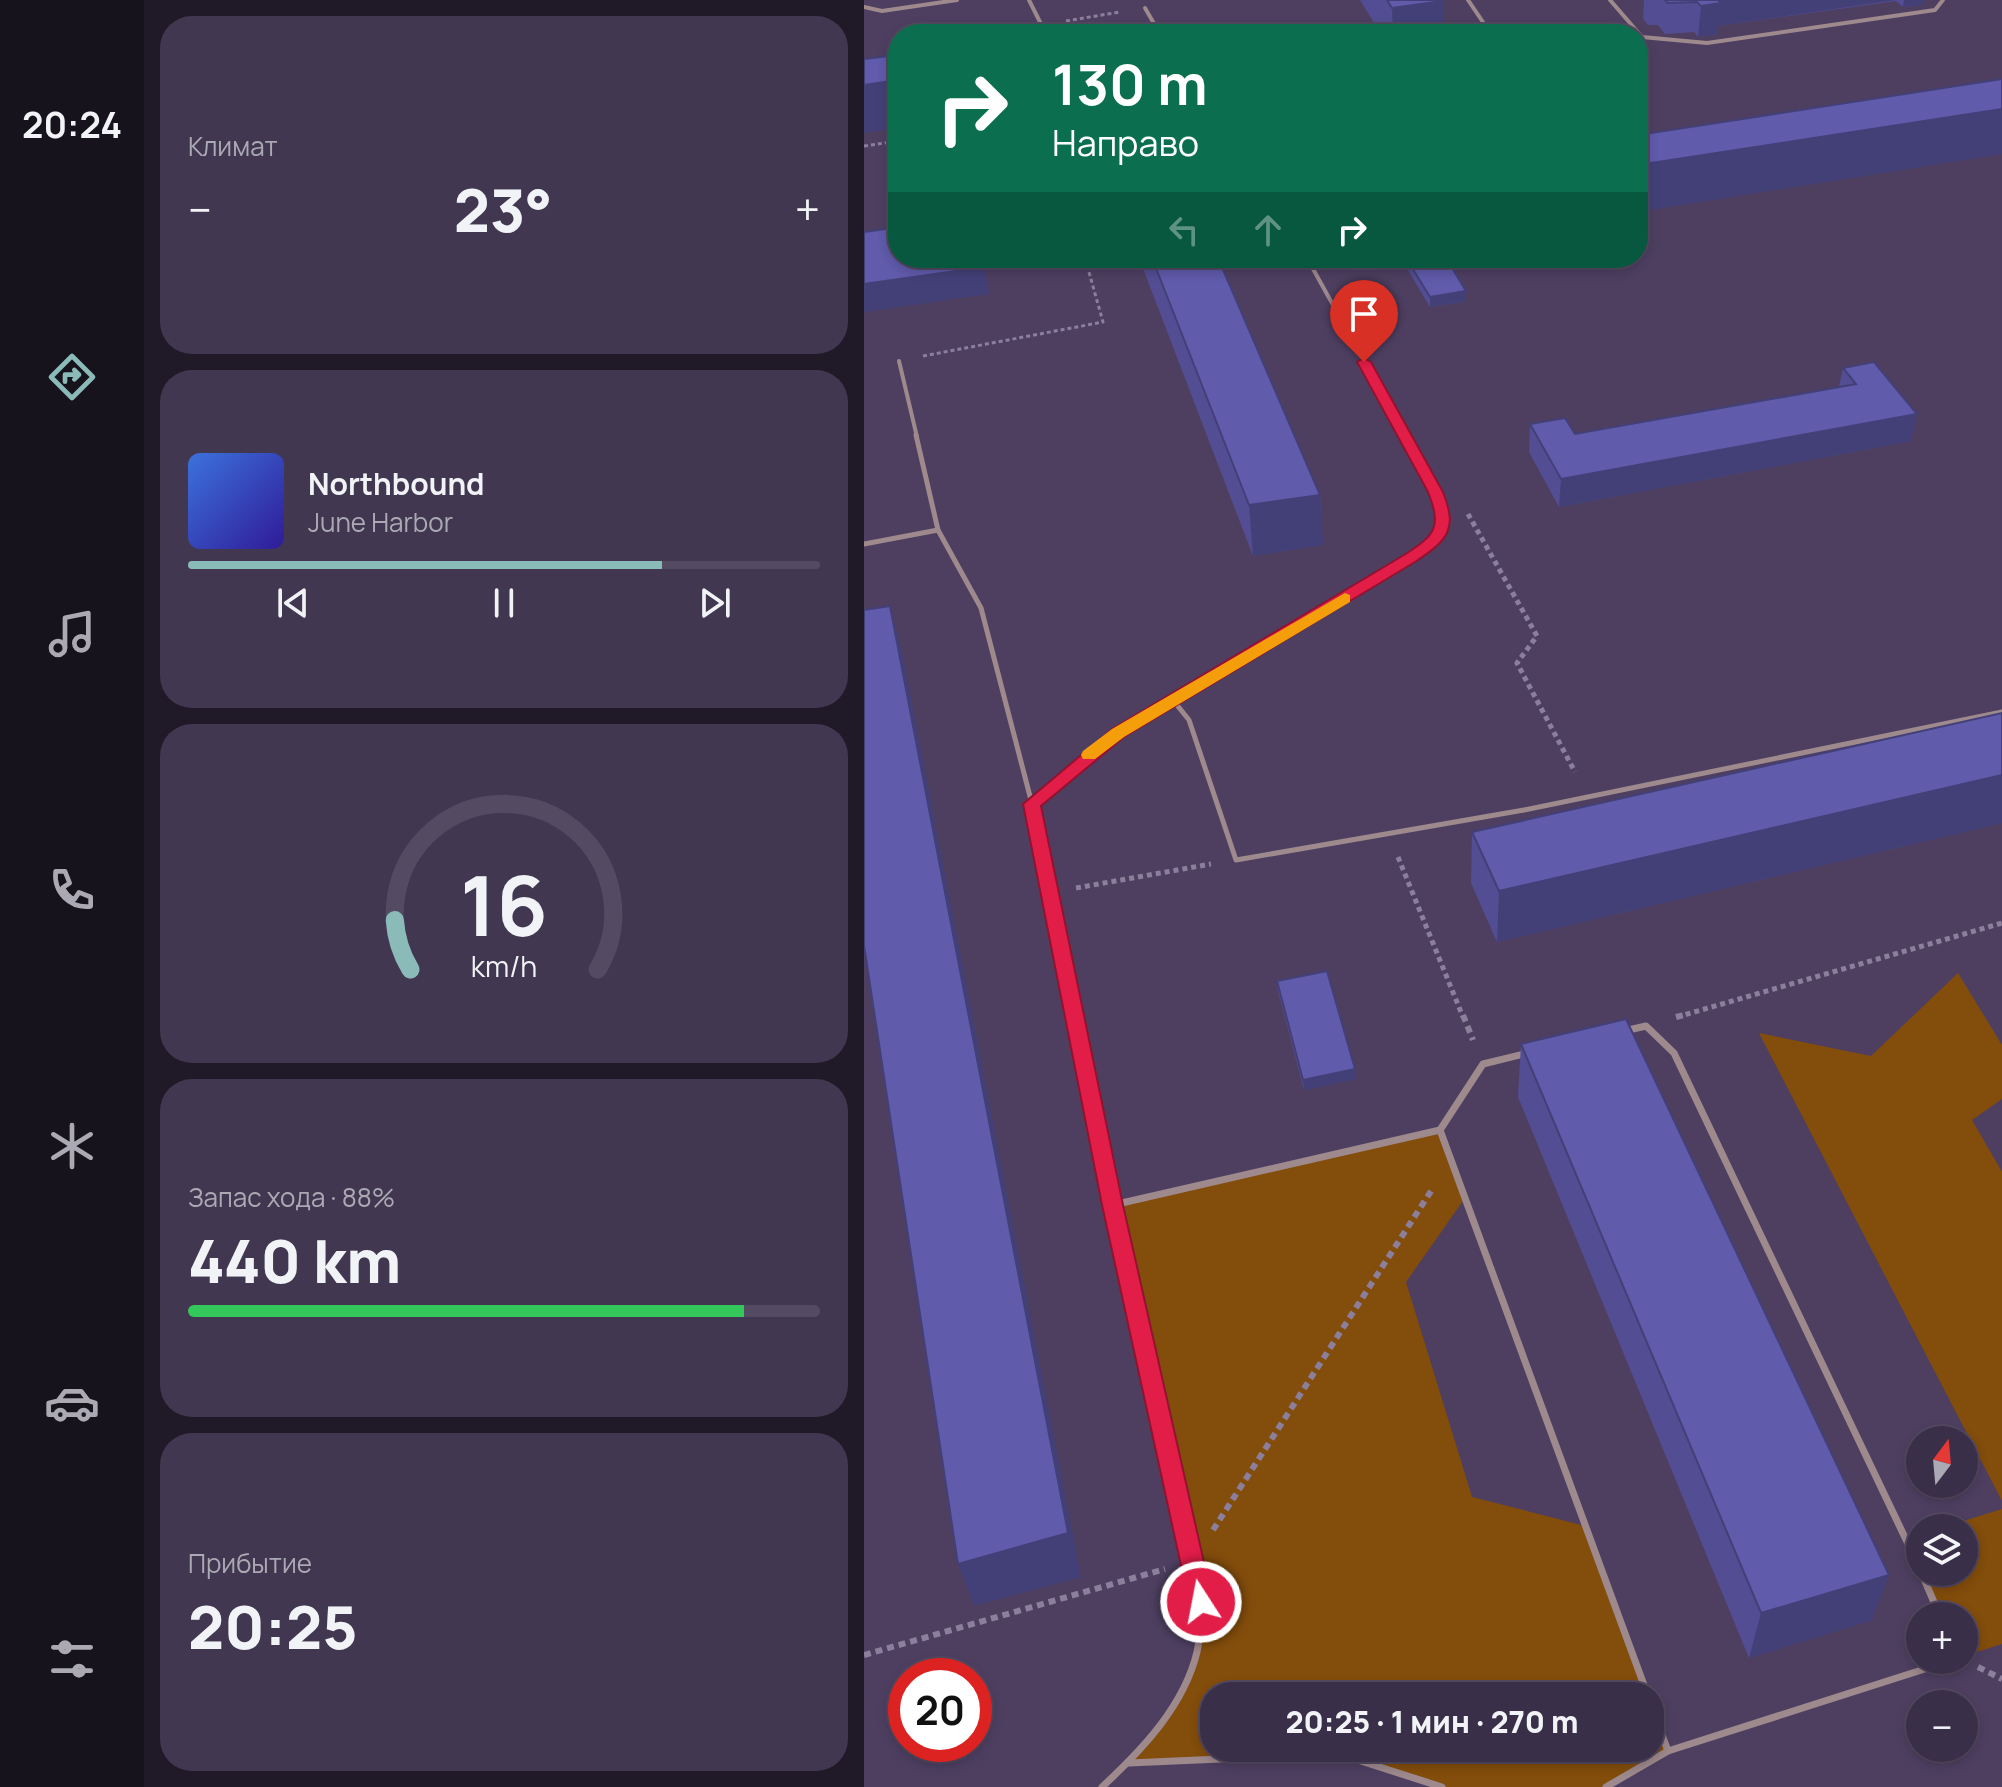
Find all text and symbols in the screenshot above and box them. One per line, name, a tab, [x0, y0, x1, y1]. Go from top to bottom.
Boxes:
text: 130 m	[1052, 45, 1208, 122]
icon: right	[920, 56, 1024, 160]
text: 20:24	[22, 100, 122, 149]
text: Направо	[1052, 118, 1199, 167]
text: Климат	[188, 128, 278, 164]
text: 23°	[454, 168, 553, 250]
text: −	[188, 179, 212, 239]
text: +	[795, 179, 820, 239]
icon: left	[1162, 208, 1206, 252]
icon: ahead	[1246, 208, 1290, 252]
icon: right	[1330, 208, 1374, 252]
pin	[1330, 280, 1398, 362]
icon: arrive	[1342, 292, 1386, 336]
icon: directions	[44, 349, 100, 405]
text: Northbound	[308, 463, 485, 504]
text: June Harbor	[308, 504, 453, 540]
icon: previous	[271, 581, 315, 625]
icon: pause	[482, 581, 526, 625]
icon: next	[693, 581, 737, 625]
icon: music	[44, 606, 100, 662]
text: 16	[460, 846, 548, 960]
icon: phone	[44, 862, 100, 918]
text: km/h	[471, 947, 537, 986]
icon: climate	[44, 1118, 100, 1174]
text: Запас хода · 88%	[188, 1179, 395, 1215]
text: 440 km	[188, 1219, 401, 1301]
icon: car	[44, 1375, 100, 1431]
north arrow	[1906, 1426, 1978, 1498]
map controls	[1906, 1426, 1978, 1762]
button: layers	[1906, 1514, 1978, 1586]
text: Прибытие	[188, 1545, 312, 1581]
position arrow	[1159, 1560, 1243, 1644]
text: 20:25	[188, 1585, 358, 1667]
button: +	[1906, 1602, 1978, 1674]
icon: filters	[44, 1631, 100, 1687]
speed limit sign: 20	[888, 1658, 992, 1762]
button: −	[1906, 1690, 1978, 1762]
text: 20:25 · 1 мин · 270 m	[1285, 1701, 1579, 1742]

